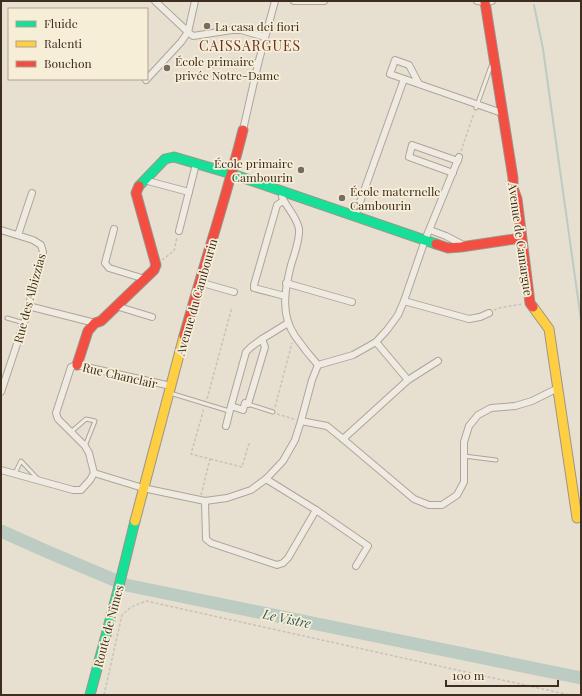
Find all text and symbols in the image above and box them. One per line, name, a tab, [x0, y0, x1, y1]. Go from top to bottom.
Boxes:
legend	[8, 8, 148, 80]
text: Fluide	[44, 15, 78, 31]
place label: La casa dei fiori	[215, 18, 300, 34]
marker: La casa dei fiori	[202, 21, 212, 31]
text: Ralenti	[44, 35, 83, 51]
district label: CAISSARGUES	[199, 36, 301, 55]
place label: École primaire privée Notre-Dame	[175, 53, 279, 83]
text: Bouchon	[44, 55, 92, 71]
marker: École primaire privée Notre-Dame	[162, 63, 172, 73]
place label: École primaire Cambourin	[214, 155, 293, 185]
marker: École primaire Cambourin	[296, 165, 306, 175]
street label: Avenue de Camargue	[505, 180, 537, 297]
place label: École maternelle Cambourin	[350, 183, 440, 213]
marker: École maternelle Cambourin	[337, 193, 347, 203]
street label: Avenue du Cambourin	[171, 237, 220, 358]
street label: Rue des Albizzias	[9, 251, 49, 345]
street label: Rue Chanclair	[81, 359, 160, 392]
street label: Route de Nîmes	[89, 583, 127, 669]
water label: Le Vistre	[260, 604, 313, 631]
scale bar	[446, 662, 558, 688]
text: 100 m	[452, 667, 485, 683]

